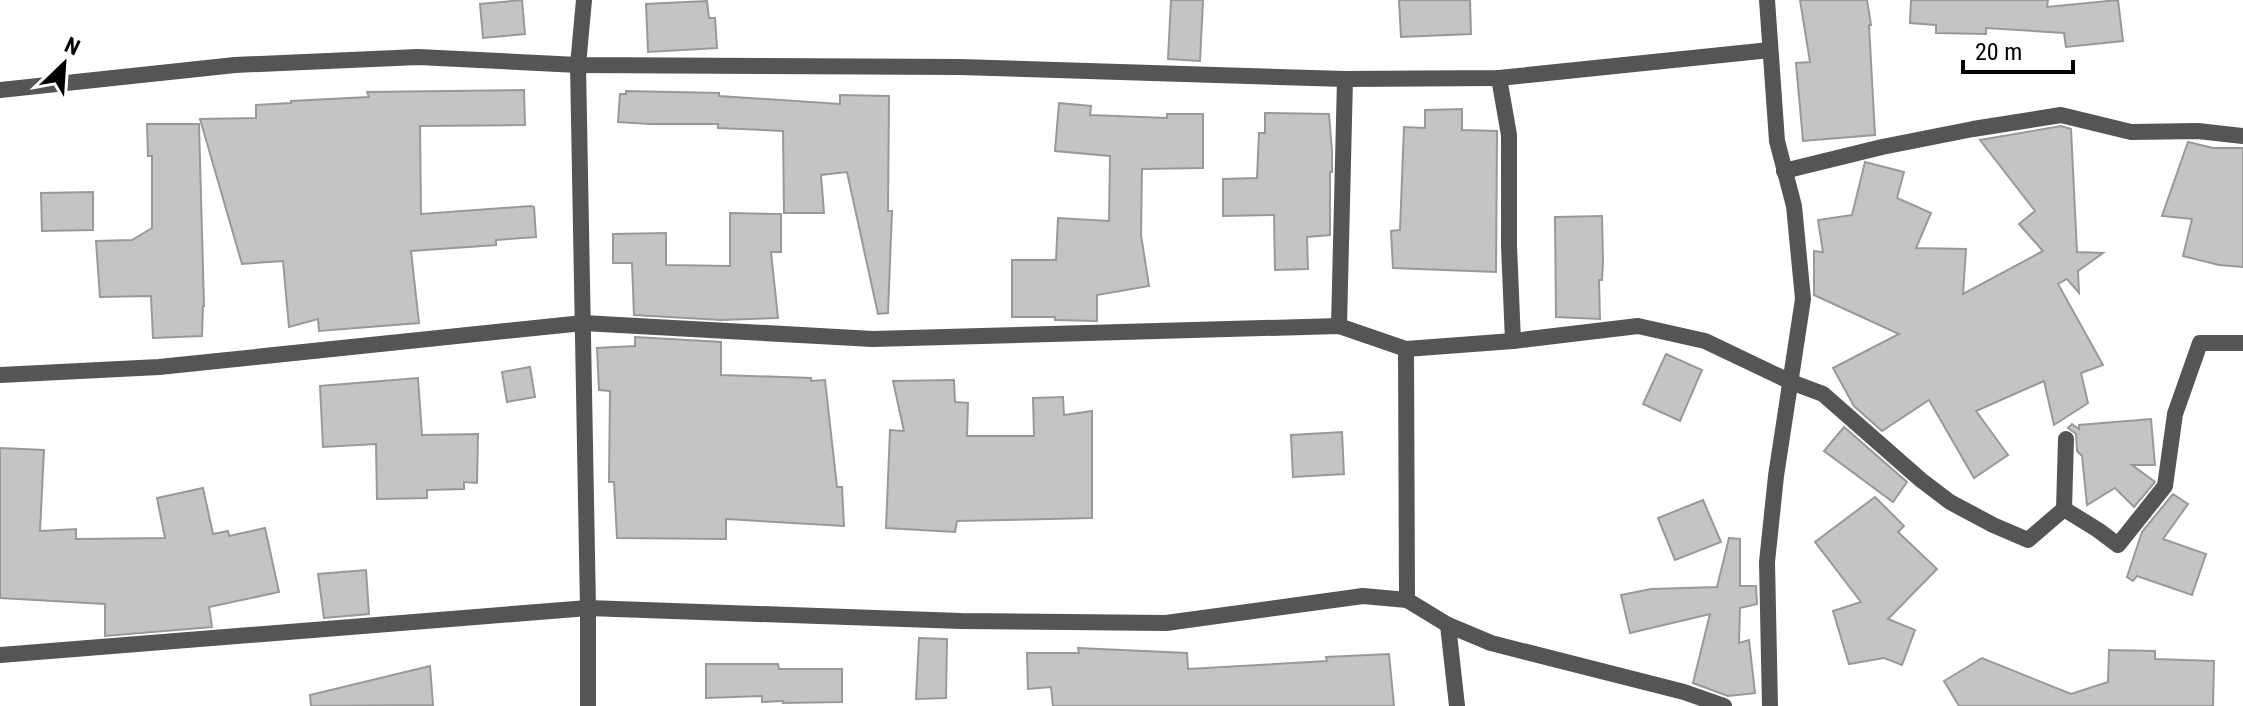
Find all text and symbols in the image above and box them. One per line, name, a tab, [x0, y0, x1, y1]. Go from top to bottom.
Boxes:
north arrow	[24, 24, 104, 104]
scale bar	[1963, 24, 2073, 74]
text: N	[61, 32, 84, 61]
text: 20 m	[1975, 38, 2022, 66]

